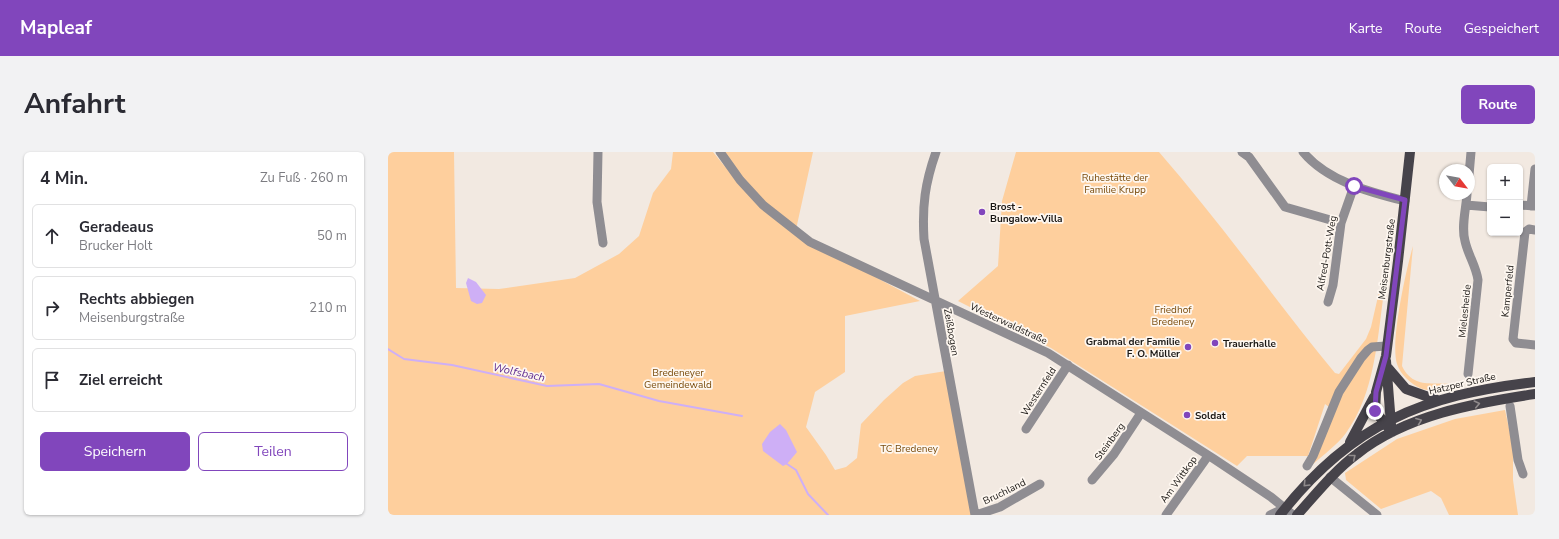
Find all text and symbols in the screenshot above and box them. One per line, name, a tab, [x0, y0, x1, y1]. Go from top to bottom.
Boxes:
text: Mapleaf	[20, 15, 92, 41]
text: Karte	[1349, 19, 1383, 38]
text: Route	[1405, 19, 1442, 38]
text: Gespeichert	[1464, 19, 1539, 38]
text: Anfahrt	[24, 85, 125, 123]
button: Route	[1461, 85, 1535, 124]
north arrow	[1439, 164, 1475, 200]
map controls	[1487, 164, 1523, 236]
button: +	[1487, 164, 1523, 200]
text: 4 Min.	[40, 167, 88, 190]
text: Zu Fuß · 260 m	[260, 169, 348, 187]
park label: Ruhestätte der Familie Krupp	[1082, 171, 1149, 197]
route start	[1345, 177, 1363, 195]
place label: Brost - Bungalow-Villa	[990, 200, 1063, 226]
button: −	[1487, 200, 1523, 236]
marker: Brost - Bungalow-Villa	[977, 207, 987, 217]
street label: Alfred-Pott-Weg	[1313, 214, 1341, 292]
text: Geradeaus	[79, 217, 154, 237]
street label: Meisenburgstraße	[1375, 218, 1399, 300]
icon: ahead	[41, 225, 63, 247]
text: 50 m	[317, 227, 347, 245]
text: Brucker Holt	[79, 237, 152, 255]
street label: Kamperfeld	[1498, 264, 1518, 318]
street label: Mielesheide	[1455, 284, 1475, 339]
text: Rechts abbiegen	[79, 289, 194, 309]
icon: right	[41, 297, 63, 319]
text: 210 m	[309, 299, 347, 317]
street label: Westerwaldstraße	[968, 300, 1050, 348]
park label: Friedhof Bredeney	[1152, 303, 1195, 329]
street label: Zeißbogen	[940, 307, 962, 357]
text: Meisenburgstraße	[79, 309, 185, 327]
place label: Grabmal der Familie F. O. Müller	[1086, 335, 1181, 361]
place label: Trauerhalle	[1223, 337, 1277, 351]
marker: Trauerhalle	[1210, 338, 1220, 348]
marker: Grabmal der Familie F. O. Müller	[1183, 342, 1193, 352]
water label: Wolfsbach	[491, 360, 546, 385]
street label: Westernfeld	[1018, 364, 1060, 419]
park label: Bredeneyer Gemeindewald	[644, 366, 712, 392]
icon: arrive	[41, 369, 63, 391]
street label: Hatzper Straße	[1427, 369, 1497, 398]
text: Ziel erreicht	[79, 370, 162, 390]
one-way arrow	[1474, 400, 1481, 409]
route end	[1366, 402, 1384, 420]
place label: Soldat	[1195, 409, 1226, 423]
marker: Soldat	[1182, 410, 1192, 420]
one-way arrow	[1416, 418, 1423, 426]
street label: Steinberg	[1091, 420, 1128, 463]
button: Speichern	[40, 432, 190, 471]
button: Teilen	[198, 432, 348, 471]
park label: TC Bredeney	[880, 442, 939, 456]
street label: Am Wittkop	[1157, 453, 1201, 506]
one-way arrow	[1348, 454, 1356, 461]
street label: Bruchland	[981, 475, 1028, 508]
one-way arrow	[1303, 479, 1311, 487]

